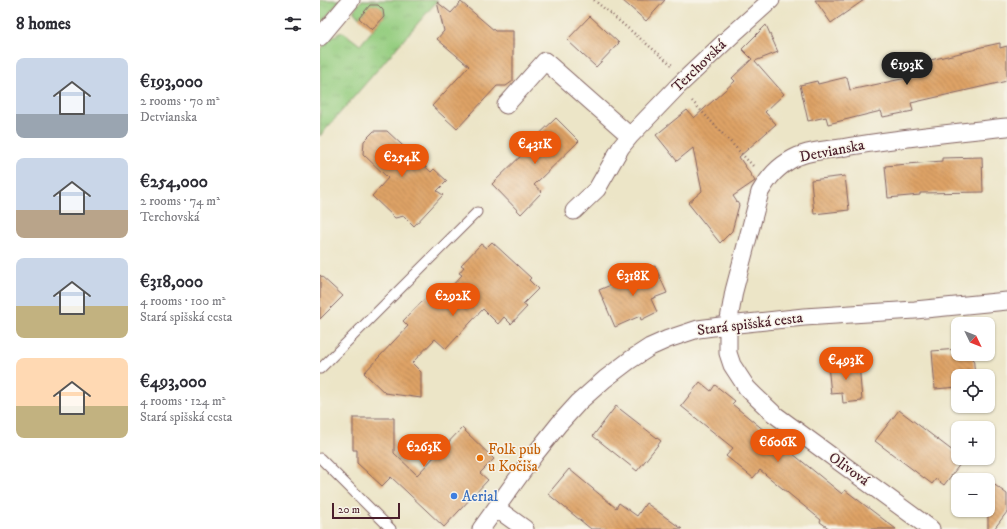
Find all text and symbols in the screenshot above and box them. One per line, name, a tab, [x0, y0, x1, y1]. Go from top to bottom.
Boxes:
text: 8 homes	[16, 13, 71, 35]
icon: filters	[282, 13, 304, 35]
street label: Terchovská	[668, 35, 731, 97]
pin: €193K	[879, 52, 935, 86]
text: €193K	[891, 57, 923, 73]
text: €193,000	[140, 71, 203, 93]
icon: home	[48, 74, 96, 122]
text: 2 rooms · 70 m²	[140, 93, 220, 109]
text: Detvianska	[140, 109, 197, 125]
pin: €431K	[507, 131, 563, 165]
street label: Detvianska	[798, 135, 867, 167]
text: €431K	[518, 136, 552, 152]
pin: €254K	[374, 144, 430, 178]
text: €254K	[384, 149, 420, 165]
text: €254,000	[140, 171, 208, 193]
icon: home	[48, 174, 96, 222]
text: 2 rooms · 74 m²	[140, 193, 220, 209]
text: Terchovská	[140, 209, 199, 225]
pin: €318K	[605, 263, 661, 297]
text: €318K	[617, 268, 649, 284]
text: €318,000	[140, 271, 203, 293]
icon: home	[48, 274, 96, 322]
pin: €292K	[425, 283, 481, 317]
text: €292K	[435, 288, 471, 304]
text: 4 rooms · 100 m²	[140, 293, 226, 309]
street label: Stará spišská cesta	[696, 308, 805, 340]
text: Stará spišská cesta	[140, 309, 232, 325]
north arrow	[951, 317, 995, 361]
map controls	[951, 317, 995, 517]
pin: €493K	[818, 347, 874, 381]
text: €493K	[828, 352, 864, 368]
button: locate	[951, 369, 995, 413]
text: €493,000	[140, 371, 207, 393]
icon: home	[48, 374, 96, 422]
text: 4 rooms · 124 m²	[140, 393, 226, 409]
text: Stará spišská cesta	[140, 409, 232, 425]
button: +	[951, 421, 995, 465]
pin: €606K	[750, 429, 806, 463]
pin: €263K	[396, 434, 452, 468]
text: €606K	[759, 434, 797, 450]
text: €263K	[407, 439, 441, 455]
place label: Folk pub u Kočiša	[488, 440, 541, 476]
street label: Olivová	[825, 448, 874, 490]
marker: Folk pub u Kočiša	[475, 453, 485, 463]
button: −	[951, 473, 995, 517]
place label: Aerial	[462, 487, 499, 506]
marker: Aerial	[449, 491, 459, 501]
scale bar	[332, 501, 400, 520]
text: 20 m	[338, 503, 360, 517]

